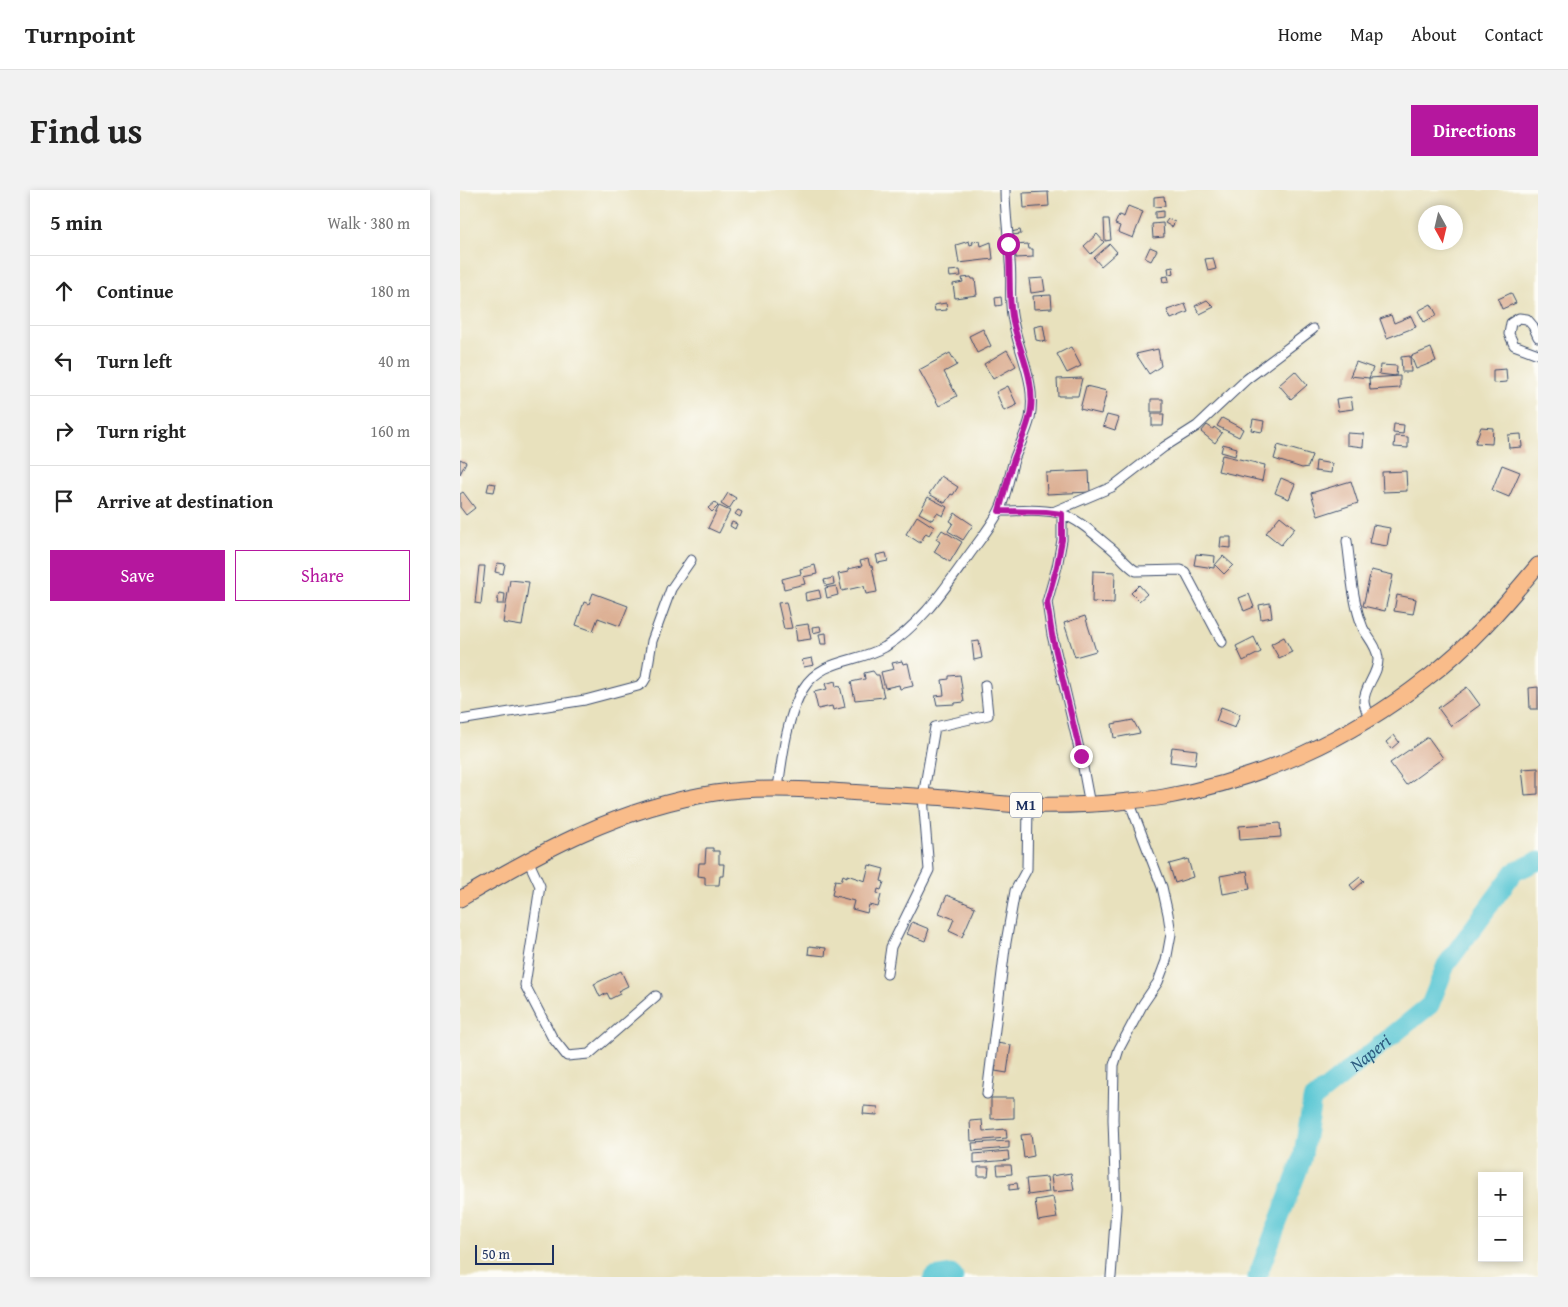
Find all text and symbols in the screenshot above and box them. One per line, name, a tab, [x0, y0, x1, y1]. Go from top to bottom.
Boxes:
text: Turnpoint	[25, 17, 135, 52]
text: Home	[1278, 21, 1322, 48]
text: Map	[1350, 21, 1383, 48]
text: About	[1411, 21, 1457, 48]
text: Contact	[1485, 21, 1543, 48]
text: Find us	[30, 105, 143, 156]
button: Directions	[1411, 105, 1538, 156]
north arrow	[1418, 205, 1463, 250]
text: 5 min	[50, 207, 102, 238]
text: Walk · 380 m	[327, 211, 410, 235]
route start	[997, 233, 1020, 256]
icon: ahead	[50, 277, 78, 305]
text: Continue	[97, 277, 174, 305]
text: 180 m	[370, 279, 410, 303]
icon: left	[50, 347, 78, 375]
text: Turn left	[97, 347, 172, 375]
text: 40 m	[378, 349, 410, 373]
icon: right	[50, 417, 78, 445]
text: Turn right	[97, 417, 186, 445]
text: 160 m	[370, 419, 410, 443]
icon: arrive	[50, 487, 78, 515]
text: Arrive at destination	[97, 487, 273, 515]
button: Save	[50, 550, 225, 601]
button: Share	[235, 550, 410, 601]
route end	[1070, 745, 1093, 768]
road number: M1	[1010, 792, 1042, 818]
water label: Naperi	[1343, 1027, 1397, 1078]
map controls	[1478, 1172, 1523, 1262]
button: +	[1478, 1172, 1523, 1217]
button: −	[1478, 1217, 1523, 1262]
scale bar	[475, 1242, 554, 1265]
text: 50 m	[482, 1244, 510, 1264]

